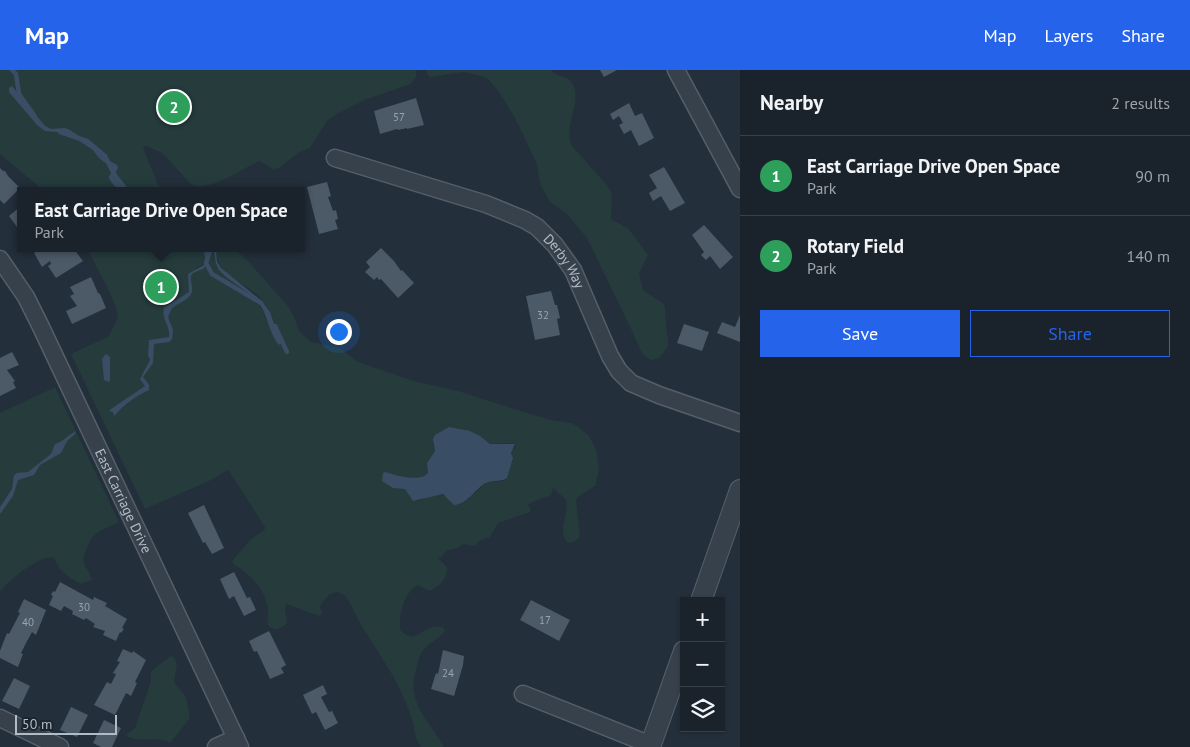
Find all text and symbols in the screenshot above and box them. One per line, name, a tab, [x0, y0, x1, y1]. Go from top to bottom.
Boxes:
text: Map	[25, 20, 69, 51]
text: Map	[984, 24, 1016, 47]
text: Layers	[1044, 24, 1093, 47]
text: Share	[1121, 24, 1165, 47]
pin: 2	[158, 88, 190, 126]
text: Nearby	[760, 89, 823, 116]
text: 2 results	[1111, 93, 1170, 113]
house number: 57	[393, 110, 405, 124]
text: East Carriage Drive Open Space	[807, 154, 1060, 178]
text: 1	[771, 166, 781, 186]
text: 90 m	[1135, 166, 1170, 186]
text: Park	[807, 178, 836, 198]
popup	[17, 187, 305, 252]
text: East Carriage Drive Open Space	[34, 198, 288, 222]
text: Park	[34, 222, 64, 242]
street label: Derby Way	[540, 230, 589, 292]
text: Rotary Field	[807, 234, 904, 258]
text: 2	[771, 246, 781, 266]
text: 140 m	[1127, 246, 1170, 266]
text: Park	[807, 258, 836, 278]
pin: 1	[145, 268, 177, 306]
house number: 32	[537, 308, 549, 322]
button: Save	[760, 310, 960, 357]
button: Share	[970, 310, 1170, 357]
your location	[326, 319, 352, 345]
street label: East Carriage Drive	[91, 446, 156, 556]
map controls	[680, 597, 725, 732]
button: +	[680, 597, 725, 642]
house number: 30	[78, 600, 90, 614]
house number: 17	[539, 613, 551, 627]
house number: 40	[22, 615, 34, 629]
button: −	[680, 642, 725, 687]
house number: 24	[442, 666, 454, 680]
button: layers	[680, 687, 725, 732]
scale bar	[15, 712, 118, 735]
text: 50 m	[22, 715, 52, 733]

